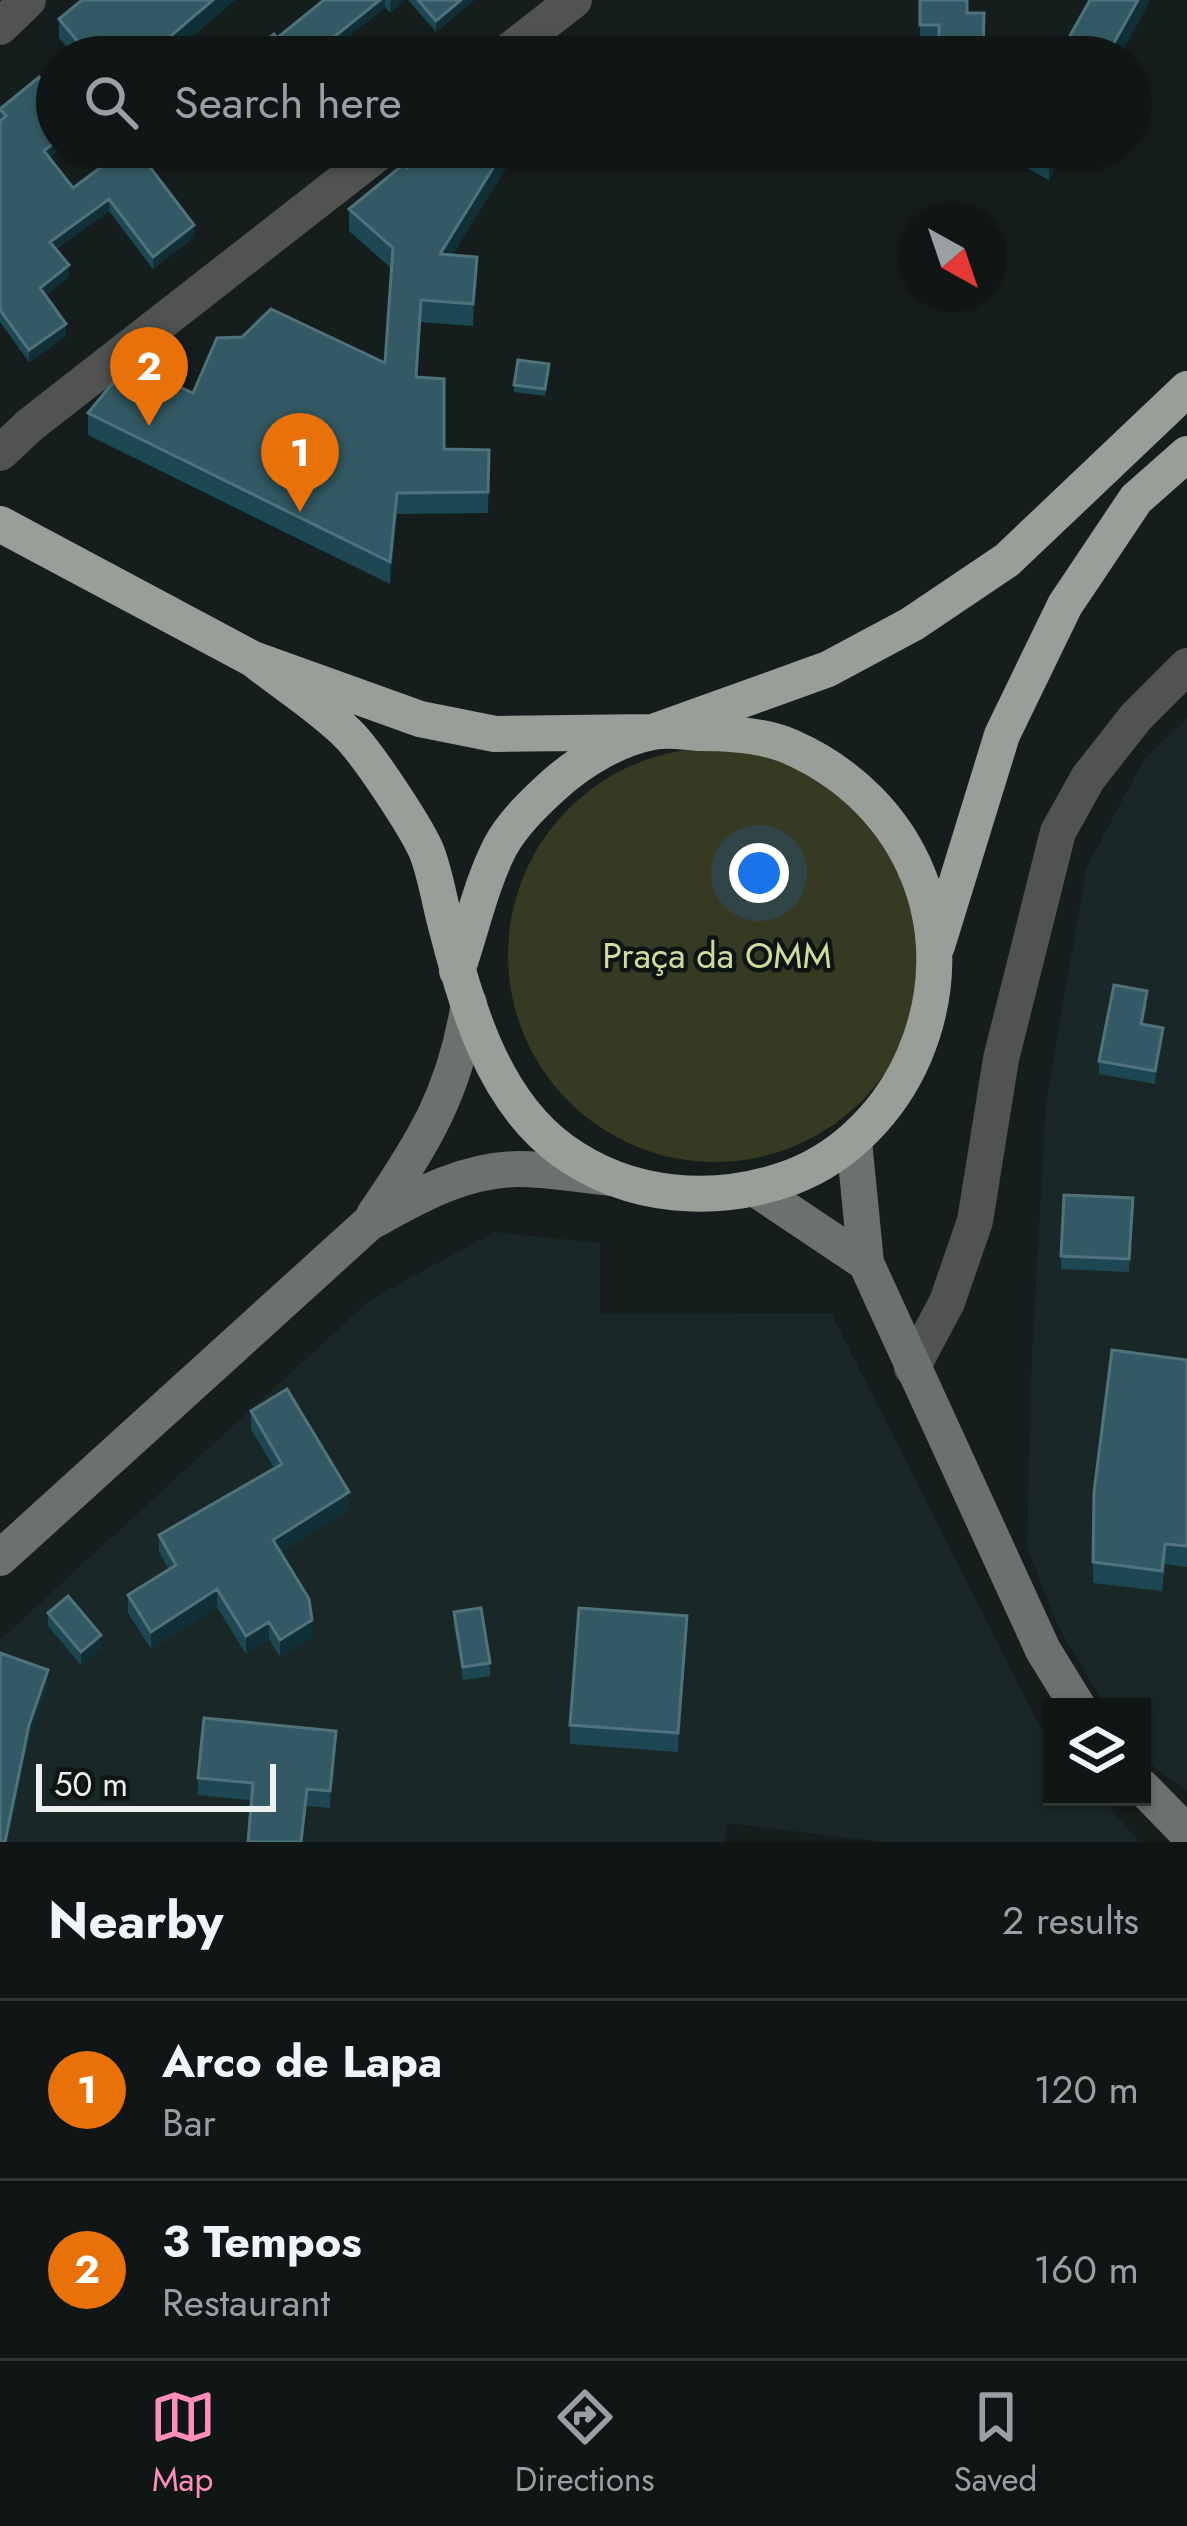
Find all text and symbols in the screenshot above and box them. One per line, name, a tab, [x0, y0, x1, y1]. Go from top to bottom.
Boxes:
search box	[36, 36, 1151, 168]
icon: search	[78, 69, 144, 135]
text: Search here	[174, 70, 402, 135]
north arrow	[899, 204, 1007, 312]
pin: 2	[110, 327, 188, 426]
pin: 1	[261, 413, 339, 512]
your location	[729, 843, 789, 903]
park label: Praça da OMM	[602, 929, 832, 981]
map controls	[1043, 1698, 1151, 1806]
button: layers	[1043, 1698, 1151, 1806]
scale bar	[36, 1758, 276, 1811]
text: 50 m	[54, 1761, 128, 1808]
text: Nearby	[48, 1883, 223, 1957]
text: 2 results	[1002, 1892, 1139, 1949]
text: Arco de Lapa	[162, 2029, 442, 2094]
text: 1	[77, 2061, 97, 2118]
text: 120 m	[1034, 2061, 1139, 2118]
text: Bar	[162, 2094, 216, 2151]
text: 3 Tempos	[162, 2209, 362, 2274]
text: 2	[74, 2241, 100, 2298]
text: 160 m	[1033, 2241, 1139, 2298]
text: Restaurant	[162, 2274, 330, 2331]
tab: Map	[150, 2384, 216, 2503]
tab: Directions	[515, 2384, 655, 2503]
tab: Saved	[954, 2384, 1037, 2503]

